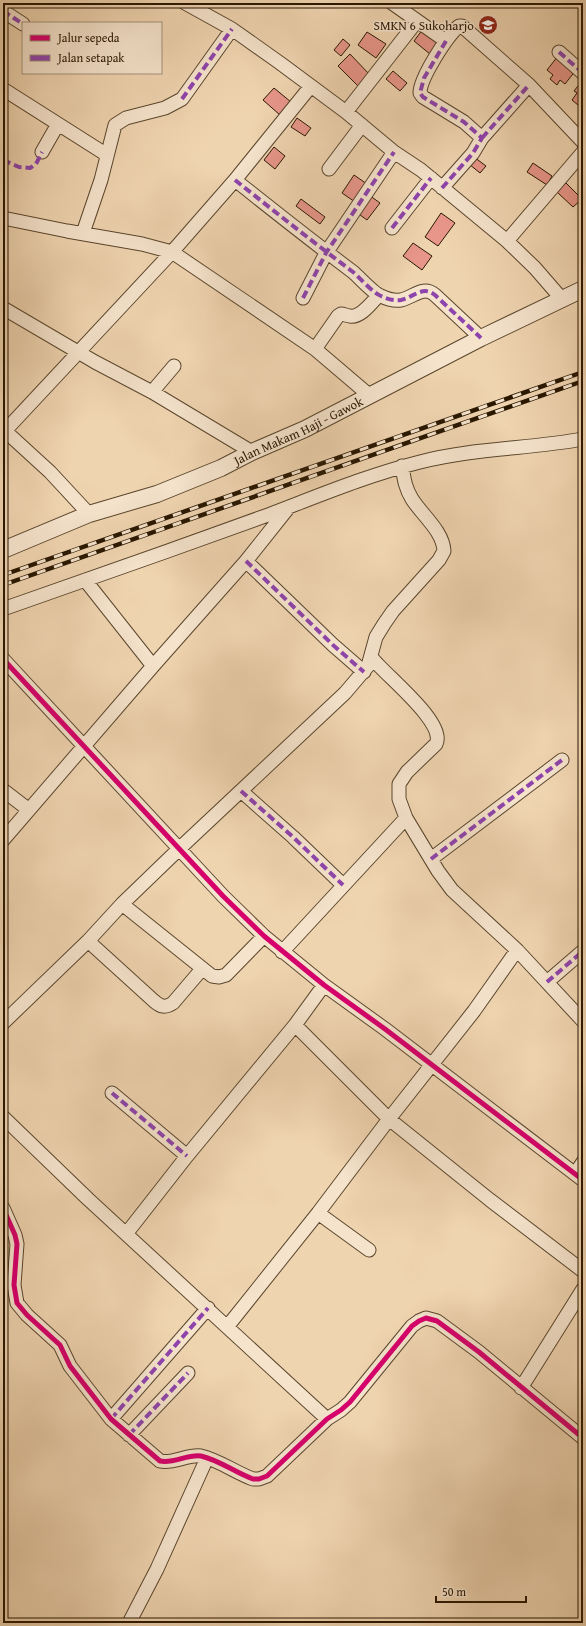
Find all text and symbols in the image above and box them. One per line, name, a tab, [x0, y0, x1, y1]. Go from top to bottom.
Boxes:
school or university icon: SMKN 6 Sukoharjo	[477, 14, 499, 36]
place label: SMKN 6 Sukoharjo	[374, 16, 474, 35]
legend	[22, 22, 162, 74]
text: Jalur sepeda	[56, 29, 120, 46]
text: Jalan setapak	[56, 49, 125, 66]
street label: Jalan Makam Haji - Gawok	[228, 391, 367, 471]
scale bar	[436, 1578, 526, 1604]
text: 50 m	[442, 1583, 466, 1600]

